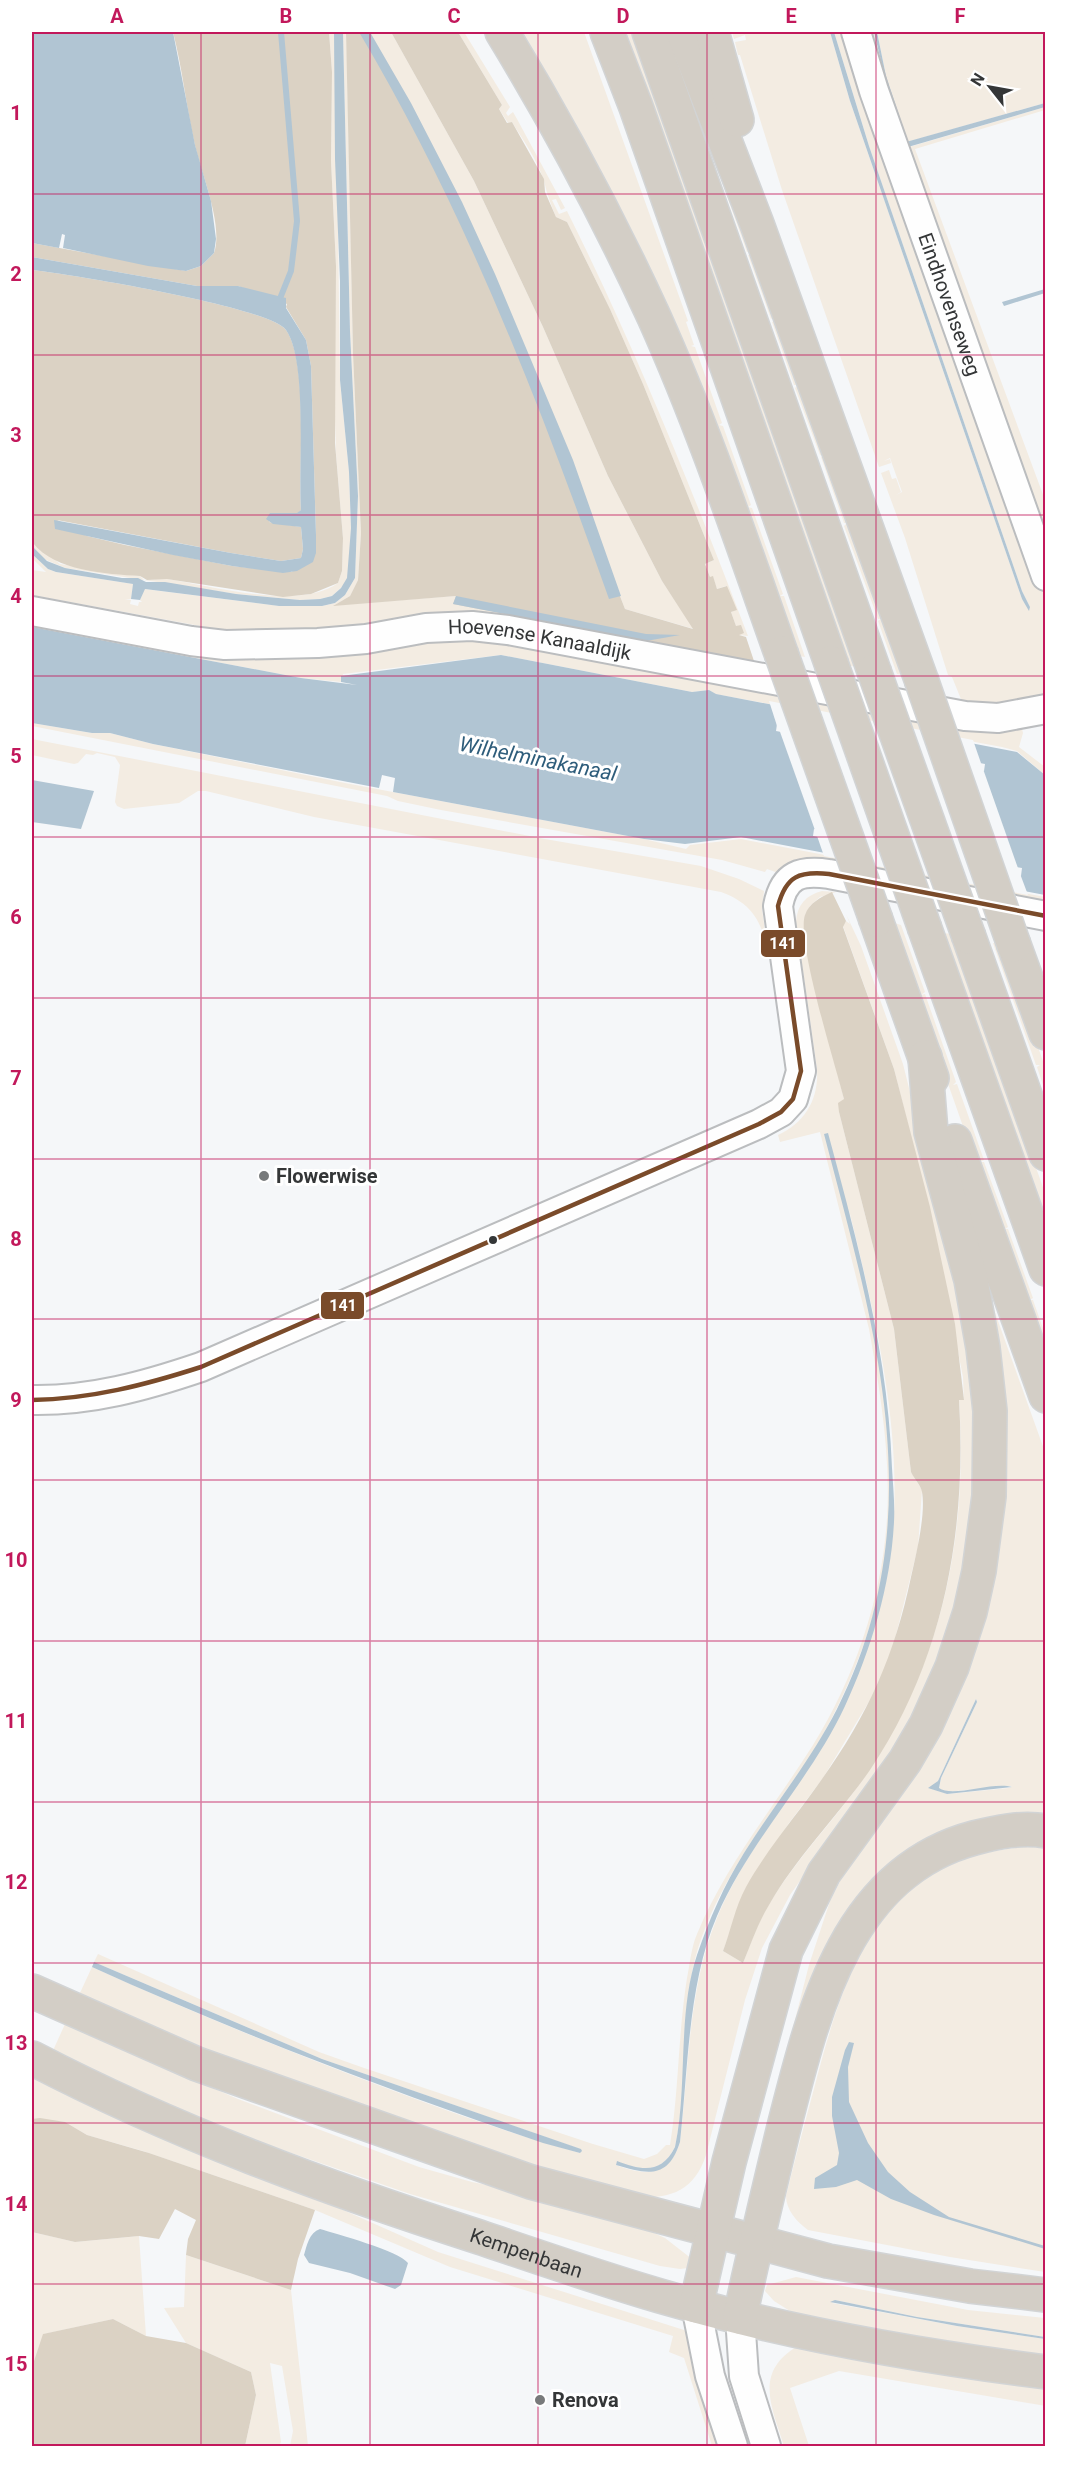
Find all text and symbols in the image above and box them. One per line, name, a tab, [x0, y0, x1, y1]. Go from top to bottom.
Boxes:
text: A	[110, 4, 124, 28]
text: B	[280, 4, 292, 28]
text: C	[447, 4, 461, 28]
text: D	[617, 4, 630, 28]
text: E	[785, 4, 797, 28]
text: F	[955, 4, 966, 28]
north arrow	[960, 57, 1020, 117]
text: N	[967, 70, 989, 89]
text: 1	[10, 101, 22, 125]
street label: Eindhovenseweg	[913, 230, 986, 379]
text: 2	[10, 262, 22, 286]
text: 3	[10, 423, 22, 447]
text: 4	[10, 584, 22, 608]
street label: Hoevense Kanaaldijk	[447, 614, 634, 665]
water label: Wilhelminakanaal	[457, 732, 620, 786]
text: 5	[10, 744, 22, 768]
text: 6	[10, 905, 22, 929]
line badge: 141	[760, 929, 806, 958]
text: 141	[769, 934, 797, 953]
text: 7	[10, 1066, 22, 1090]
place label: Flowerwise	[276, 1164, 378, 1188]
marker: Flowerwise	[257, 1169, 271, 1183]
text: 8	[10, 1227, 22, 1251]
unlabelled marker	[487, 1234, 499, 1246]
line badge: 141	[320, 1291, 365, 1320]
text: 141	[329, 1296, 357, 1315]
text: 9	[10, 1388, 22, 1412]
text: 10	[5, 1548, 27, 1572]
text: 11	[5, 1709, 27, 1733]
text: 12	[5, 1870, 27, 1894]
text: 13	[5, 2031, 27, 2055]
text: 14	[5, 2192, 27, 2216]
street label: Kempenbaan	[467, 2223, 586, 2283]
text: 15	[5, 2352, 27, 2376]
place label: Renova	[552, 2388, 619, 2412]
marker: Renova	[533, 2393, 547, 2407]

